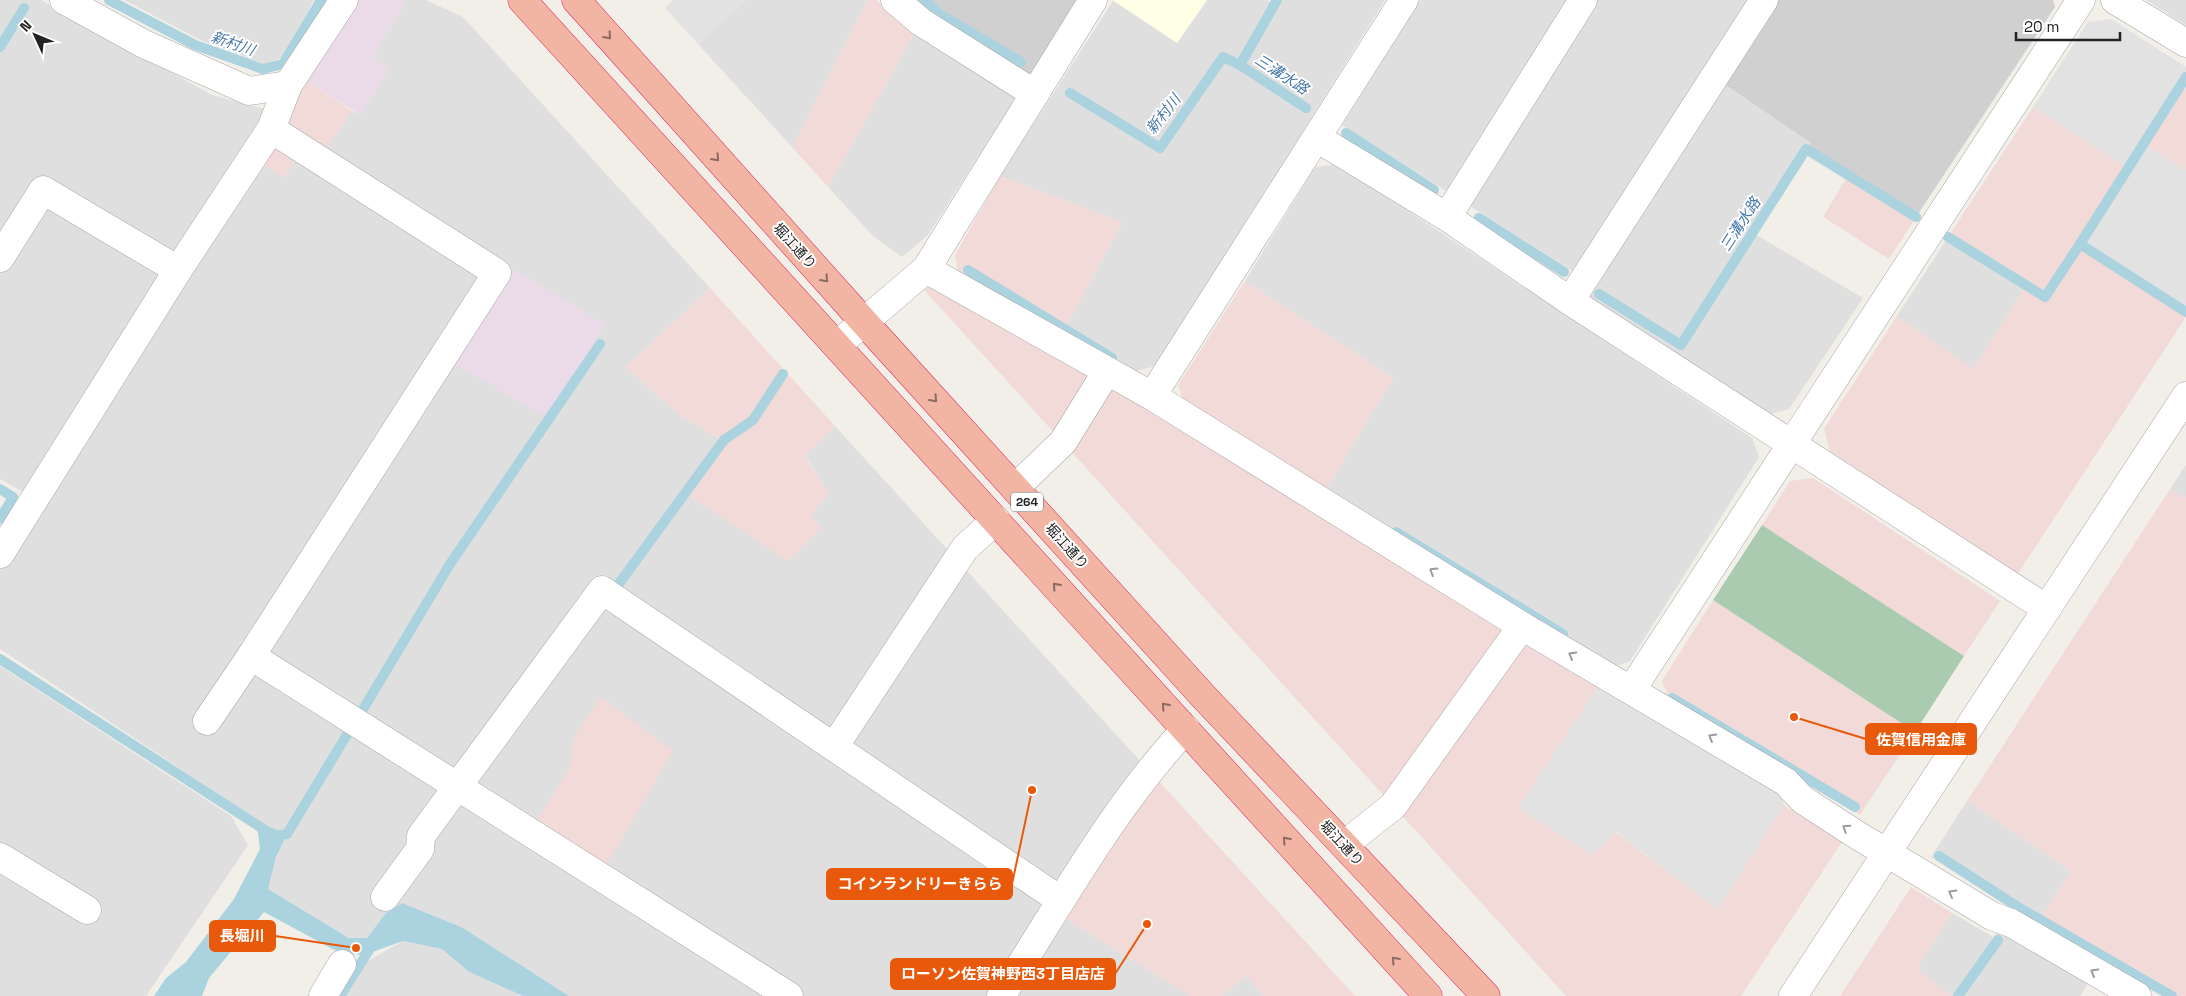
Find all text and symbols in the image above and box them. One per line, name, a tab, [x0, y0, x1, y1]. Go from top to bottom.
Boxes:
north arrow	[10, 10, 60, 60]
scale bar	[2016, 10, 2120, 42]
text: N	[16, 16, 35, 36]
text: 20 m	[2024, 17, 2059, 36]
water label: 新村川	[209, 27, 259, 60]
one-way arrow	[602, 31, 611, 40]
water label: 三溝水路	[1252, 50, 1314, 99]
water label: 新村川	[1142, 89, 1186, 138]
one-way arrow	[710, 152, 719, 161]
water label: 三溝水路	[1716, 192, 1765, 254]
street label: 堀江通り	[770, 219, 820, 273]
one-way arrow	[819, 273, 828, 282]
one-way arrow	[928, 394, 937, 403]
road number: 264	[1011, 492, 1043, 512]
street label: 堀江通り	[1042, 519, 1092, 573]
one-way arrow	[1429, 568, 1439, 577]
one-way arrow	[1053, 582, 1062, 591]
one-way arrow	[1568, 651, 1577, 661]
one-way arrow	[1162, 702, 1171, 711]
callout: 佐賀信用金庫	[1866, 724, 1976, 754]
text: 佐賀信用金庫	[1876, 730, 1966, 749]
one-way arrow	[1709, 734, 1718, 744]
street label: 堀江通り	[1316, 816, 1368, 870]
one-way arrow	[1842, 825, 1851, 835]
one-way arrow	[1282, 836, 1291, 845]
callout: コインランドリーきらら	[827, 869, 1012, 899]
text: コインランドリーきらら	[837, 874, 1003, 893]
one-way arrow	[1949, 889, 1958, 899]
callout: 長堀川	[210, 921, 275, 951]
text: 長堀川	[219, 926, 265, 945]
one-way arrow	[1392, 956, 1401, 965]
callout: ローソン佐賀神野西3丁目店店	[891, 959, 1115, 989]
text: ローソン佐賀神野西3丁目店店	[901, 964, 1105, 983]
one-way arrow	[2091, 968, 2100, 978]

